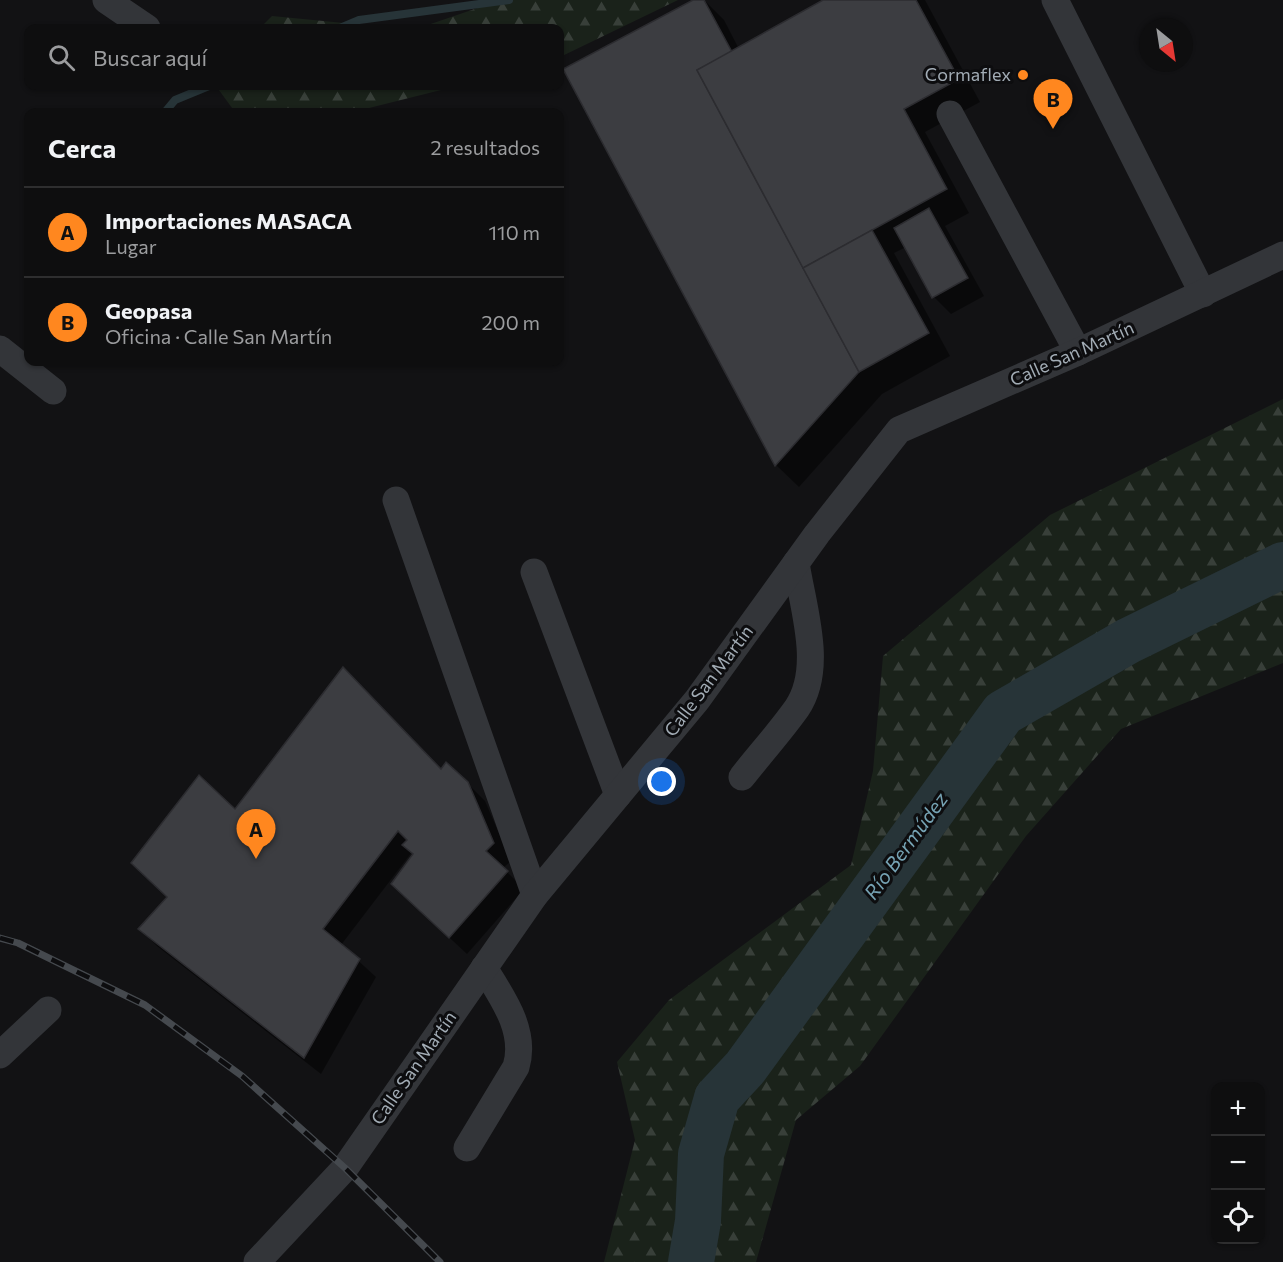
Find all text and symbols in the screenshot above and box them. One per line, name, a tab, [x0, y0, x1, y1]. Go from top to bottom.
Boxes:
north arrow	[1139, 18, 1193, 72]
search box	[24, 24, 564, 90]
icon: search	[45, 41, 78, 74]
text: Buscar aquí	[93, 44, 207, 71]
place label: Cormaflex	[925, 63, 1011, 85]
marker: Cormaflex	[1016, 68, 1030, 82]
pin: B	[1034, 80, 1072, 129]
text: Cerca	[48, 132, 116, 163]
text: 2 resultados	[430, 135, 540, 159]
text: Importaciones MASACA	[105, 207, 352, 234]
text: A	[60, 220, 75, 244]
text: 110 m	[489, 220, 540, 244]
text: Lugar	[105, 234, 157, 258]
text: Geopasa	[105, 297, 192, 324]
text: B	[61, 310, 74, 334]
text: 200 m	[482, 310, 540, 334]
street label: Calle San Martín	[1006, 316, 1137, 390]
text: Oficina · Calle San Martín	[105, 324, 332, 348]
street label: Calle San Martín	[659, 620, 757, 740]
your location	[647, 767, 676, 796]
water label: Río Bermúdez	[858, 787, 952, 904]
pin: A	[236, 810, 276, 859]
street label: Calle San Martín	[366, 1006, 460, 1128]
map controls	[1211, 1082, 1265, 1244]
button: +	[1211, 1082, 1265, 1136]
button: −	[1211, 1136, 1265, 1190]
button: locate	[1211, 1190, 1265, 1244]

